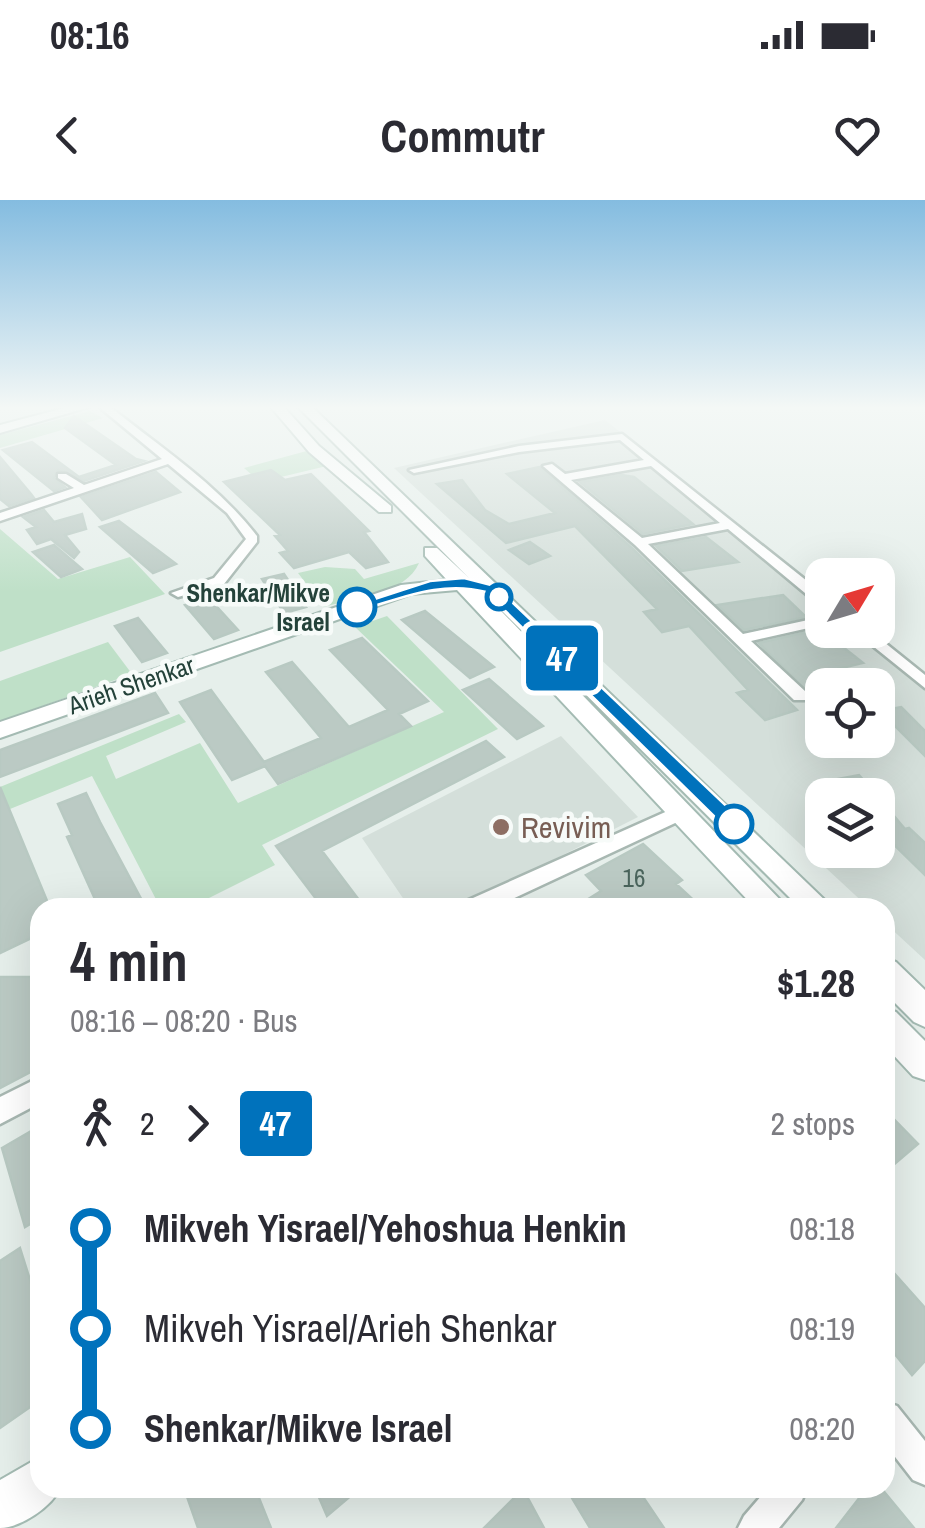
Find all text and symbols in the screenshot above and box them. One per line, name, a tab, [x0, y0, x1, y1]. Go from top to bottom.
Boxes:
text: 08:16	[50, 10, 130, 61]
text: Commutr	[381, 105, 544, 166]
icon: back	[40, 108, 95, 163]
icon: heart	[830, 108, 885, 163]
north arrow	[805, 558, 895, 648]
map controls	[805, 558, 895, 868]
place label: Shenkar/Mikve Israel	[186, 576, 330, 639]
unlabelled marker	[486, 584, 512, 610]
marker: Shenkar/Mikve Israel	[338, 588, 376, 626]
line badge: 47	[517, 626, 607, 690]
text: 47	[546, 635, 578, 682]
street label: Arieh Shenkar	[63, 648, 199, 723]
button: locate	[805, 668, 895, 758]
button: layers	[805, 778, 895, 868]
unlabelled marker	[715, 805, 753, 843]
place label: Revivim	[521, 807, 611, 847]
marker: Revivim	[490, 816, 512, 838]
house number: 16	[623, 861, 645, 895]
text: 4 min	[70, 924, 188, 998]
text: $1.28	[777, 958, 855, 1009]
text: 08:16 – 08:20 · Bus	[70, 999, 298, 1042]
icon: walk	[70, 1096, 125, 1151]
icon: forward	[170, 1096, 225, 1151]
text: 47	[260, 1100, 292, 1147]
text: 2	[140, 1102, 155, 1145]
text: 2 stops	[770, 1102, 855, 1145]
text: Mikveh Yisrael/Yehoshua Henkin	[144, 1203, 627, 1254]
text: 08:18	[789, 1207, 855, 1250]
text: Mikveh Yisrael/Arieh Shenkar	[144, 1303, 556, 1354]
text: 08:19	[789, 1307, 855, 1350]
text: Shenkar/Mikve Israel	[144, 1403, 452, 1454]
text: 08:20	[789, 1407, 855, 1450]

